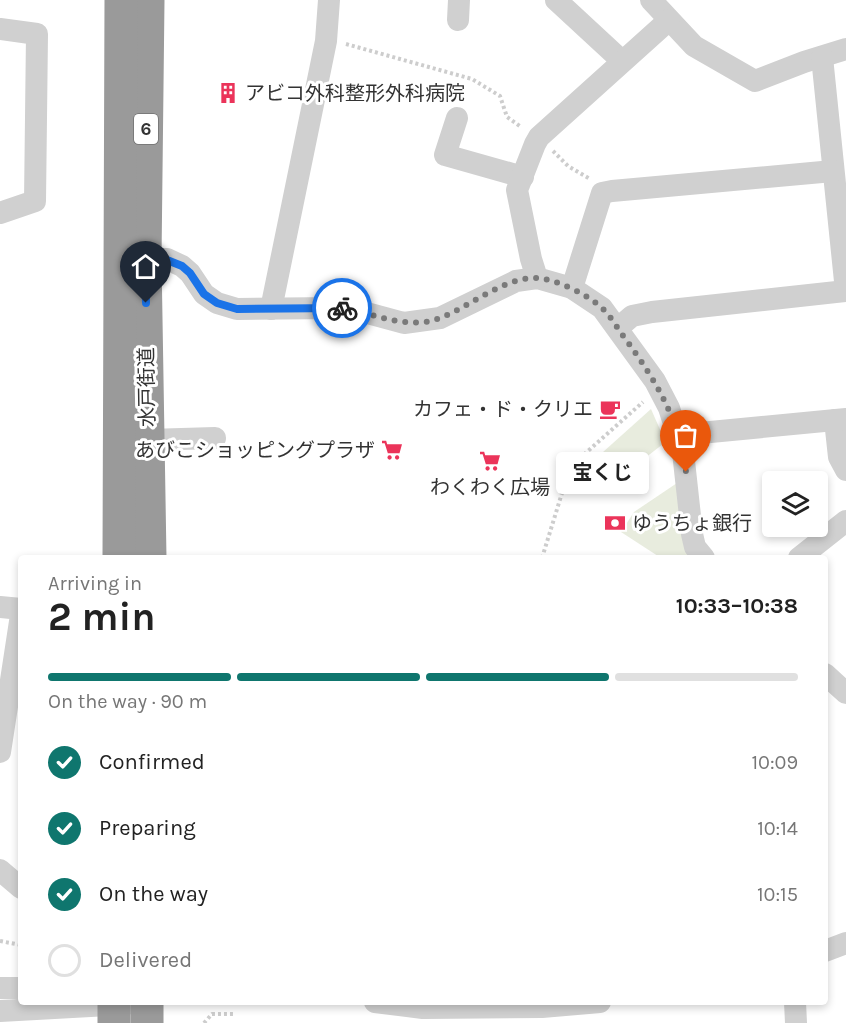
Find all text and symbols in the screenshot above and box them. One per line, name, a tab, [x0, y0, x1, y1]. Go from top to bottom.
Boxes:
building icon: アビコ外科整形外科病院	[216, 81, 240, 105]
place label: アビコ外科整形外科病院	[245, 82, 465, 105]
road number: 6	[134, 114, 158, 144]
pin	[120, 241, 171, 303]
icon: home	[129, 250, 162, 283]
courier	[312, 278, 372, 338]
icon: bike	[326, 292, 359, 325]
street label: 水戸街道	[135, 347, 159, 427]
cafe icon: カフェ・ド・クリエ	[598, 397, 622, 421]
place label: カフェ・ド・クリエ	[413, 398, 593, 421]
pin	[660, 410, 711, 472]
icon: bag	[669, 419, 702, 452]
supermarket icon: あびこショッピングプラザ	[380, 438, 404, 462]
place label: あびこショッピングプラザ	[135, 439, 375, 462]
supermarket icon: わくわく広場	[478, 449, 502, 473]
callout: 宝くじ	[557, 451, 650, 493]
text: 宝くじ	[573, 461, 633, 484]
map controls	[762, 471, 828, 537]
button: layers	[762, 471, 828, 537]
place label: わくわく広場	[430, 476, 550, 499]
bank icon: ゆうちょ銀行	[603, 511, 627, 535]
place label: ゆうちょ銀行	[632, 512, 752, 535]
text: Arriving in	[48, 572, 142, 595]
text: 10:33–10:38	[676, 593, 798, 619]
text: 2 min	[48, 594, 156, 640]
text: On the way · 90 m	[48, 690, 207, 713]
icon: check	[48, 746, 81, 779]
text: Confirmed	[99, 749, 205, 775]
text: 10:09	[751, 751, 798, 774]
icon: check	[48, 812, 81, 845]
text: Preparing	[99, 815, 196, 841]
text: 10:14	[757, 817, 798, 840]
icon: check	[48, 878, 81, 911]
text: On the way	[99, 881, 208, 907]
text: 10:15	[757, 883, 798, 906]
text: Delivered	[99, 947, 192, 973]

